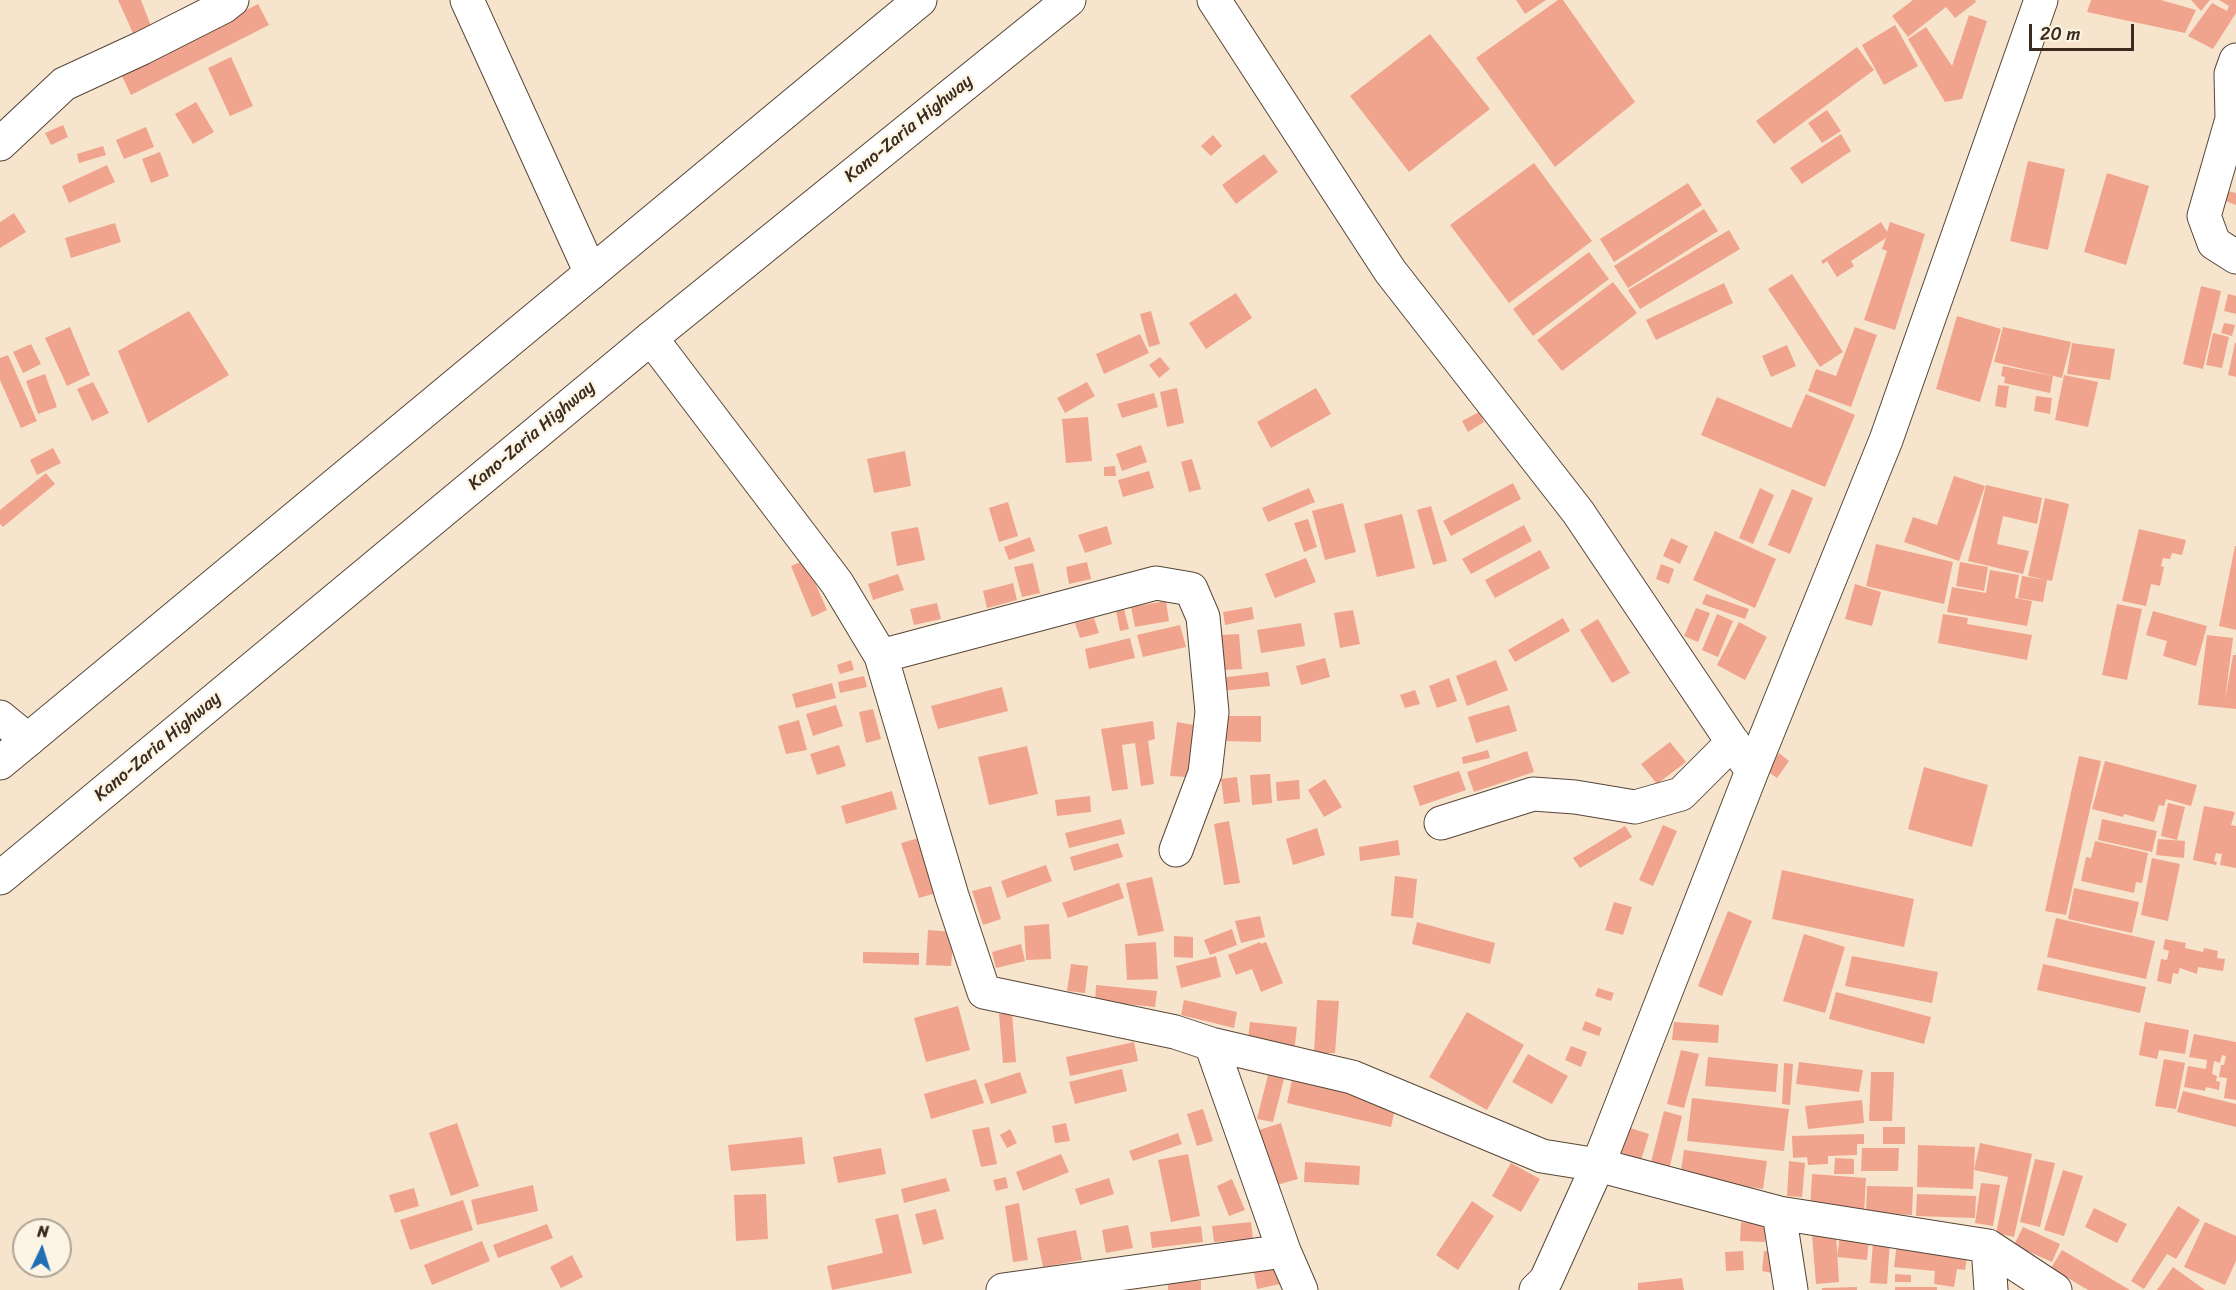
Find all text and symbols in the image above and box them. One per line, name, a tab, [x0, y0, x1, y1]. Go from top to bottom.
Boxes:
scale bar	[2032, 12, 2137, 50]
text: 20 m	[2040, 18, 2080, 50]
street label: Kano-Zaria Highway	[840, 71, 978, 187]
street label: Kano-Zaria Highway	[464, 377, 600, 495]
street label: Kano-Zaria Highway	[90, 688, 226, 806]
text: N	[37, 1217, 50, 1246]
north arrow	[12, 1218, 72, 1278]

